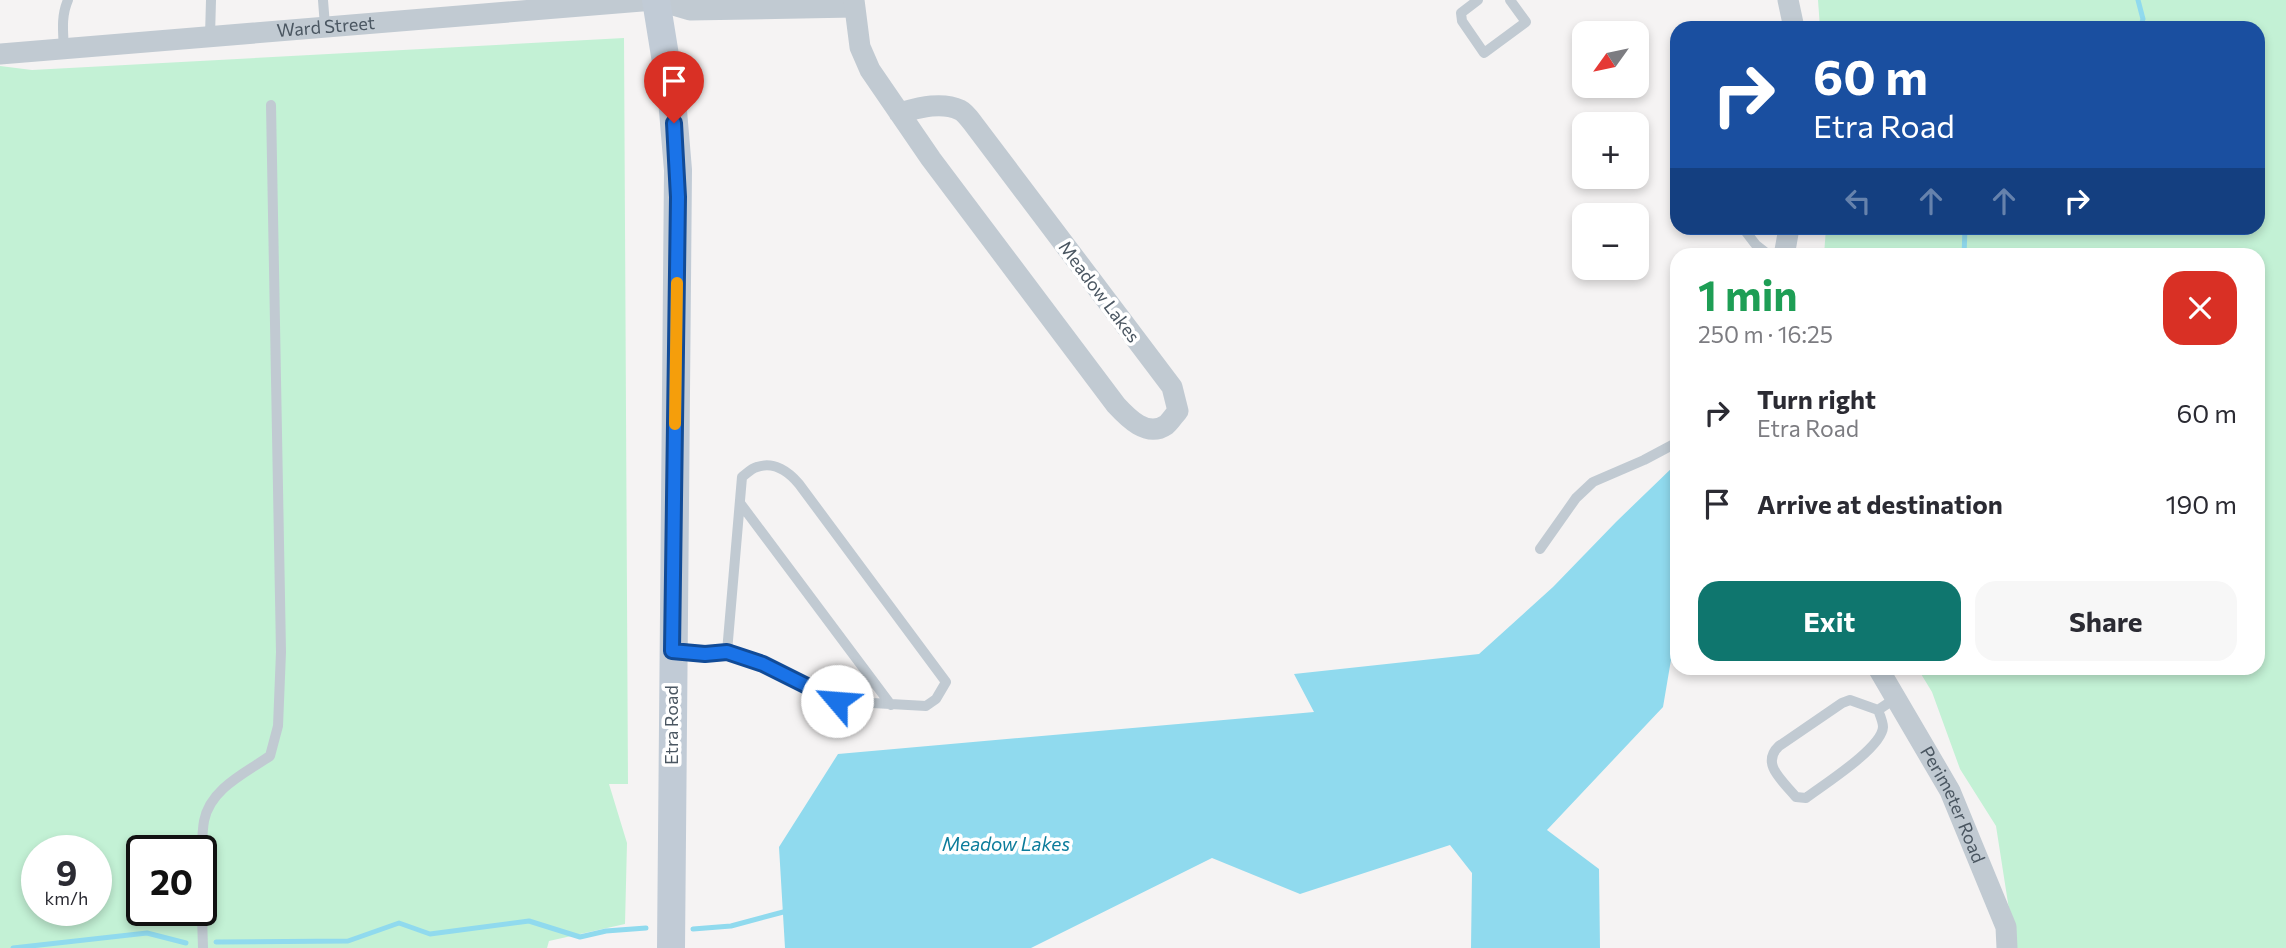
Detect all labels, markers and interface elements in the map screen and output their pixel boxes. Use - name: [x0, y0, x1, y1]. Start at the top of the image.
- street label: Ward Street: [276, 11, 376, 41]
- north arrow: [1572, 21, 1648, 98]
- map controls: [1572, 21, 1649, 280]
- text: 60 m: [1813, 45, 1928, 105]
- icon: right: [1698, 49, 1789, 140]
- pin: [644, 51, 704, 123]
- icon: arrive: [655, 62, 693, 100]
- text: Etra Road: [1813, 105, 1955, 145]
- button: +: [1572, 112, 1649, 189]
- icon: left: [1839, 182, 1877, 220]
- icon: ahead: [1912, 182, 1950, 220]
- icon: ahead: [1985, 182, 2023, 220]
- icon: right: [2058, 182, 2096, 220]
- button: −: [1572, 203, 1649, 280]
- street label: Meadow Lakes: [1054, 236, 1145, 347]
- text: 1 min: [1698, 268, 1798, 320]
- button: close: [2163, 271, 2237, 345]
- text: 250 m · 16:25: [1698, 320, 1833, 348]
- text: Turn right: [1757, 383, 1876, 414]
- icon: right: [1698, 394, 1736, 432]
- text: 60 m: [2177, 397, 2237, 428]
- text: Etra Road: [1757, 414, 1859, 442]
- icon: arrive: [1698, 485, 1736, 523]
- text: Arrive at destination: [1757, 488, 2003, 519]
- text: 190 m: [2165, 488, 2237, 519]
- button: Exit: [1698, 581, 1961, 661]
- button: Share: [1975, 581, 2237, 661]
- position arrow: [800, 664, 874, 738]
- street label: Etra Road: [660, 685, 682, 765]
- street label: Perimeter Road: [1916, 742, 1990, 866]
- water label: Meadow Lakes: [942, 832, 1070, 855]
- speed limit sign: 20: [126, 835, 217, 926]
- text: 9: [56, 850, 77, 893]
- text: km/h: [45, 887, 88, 909]

